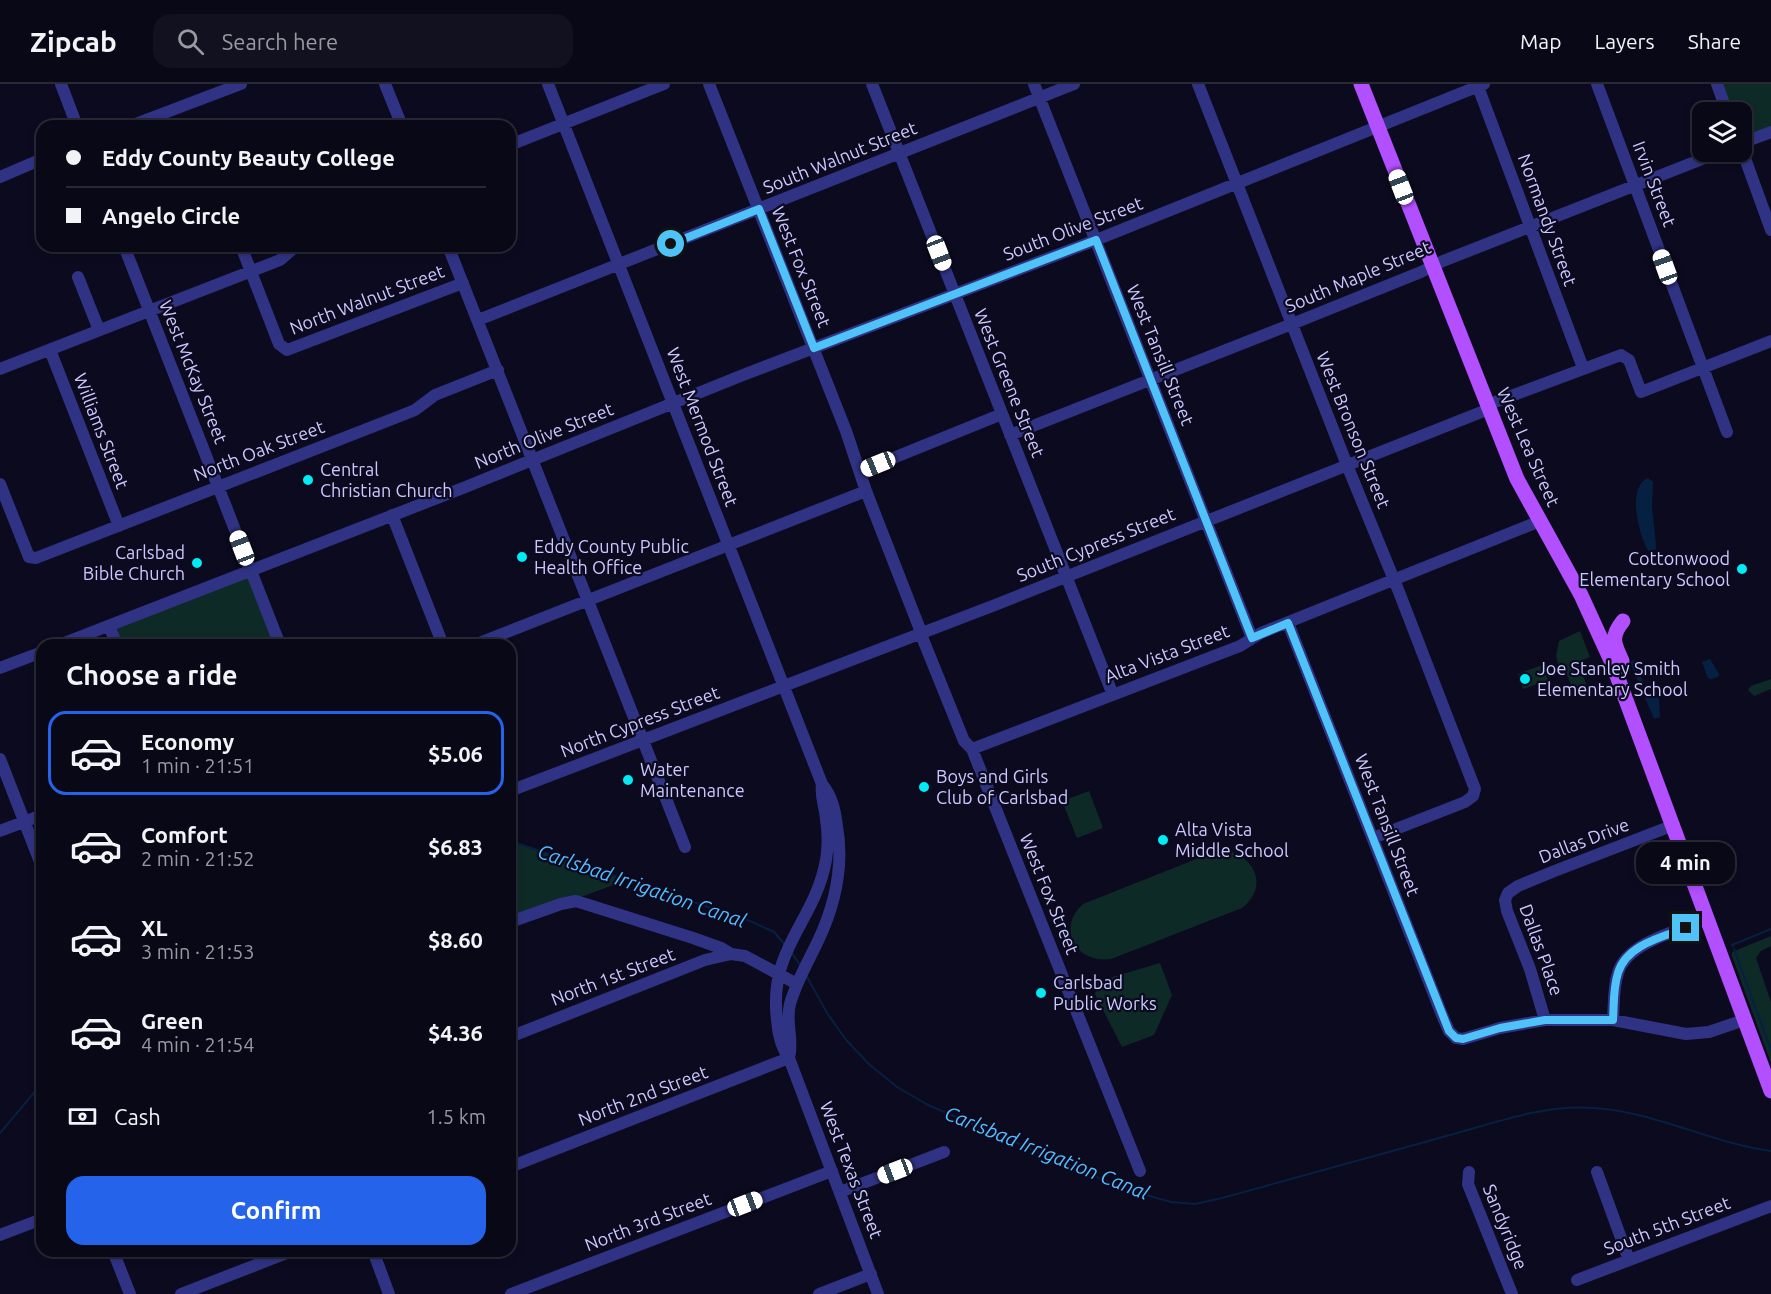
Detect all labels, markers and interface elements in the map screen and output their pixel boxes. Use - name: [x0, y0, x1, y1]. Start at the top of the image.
- search box: [153, 14, 573, 68]
- icon: search: [174, 25, 207, 58]
- text: Zipcab: [30, 26, 117, 57]
- text: Search here: [222, 29, 338, 54]
- text: Map: [1520, 29, 1561, 53]
- text: Layers: [1594, 29, 1655, 53]
- text: Share: [1688, 29, 1741, 53]
- map controls: [1692, 102, 1752, 162]
- button: layers: [1692, 102, 1752, 162]
- street label: South Walnut Street: [760, 117, 919, 197]
- street label: Irvin Street: [1630, 138, 1680, 229]
- text: Eddy County Beauty College: [102, 145, 395, 170]
- street label: Normandy Street: [1515, 151, 1581, 288]
- car: [1386, 167, 1416, 207]
- street label: South Olive Street: [1000, 192, 1145, 264]
- text: Angelo Circle: [102, 203, 240, 228]
- street label: West Fox Street: [769, 203, 835, 330]
- route start: [657, 230, 684, 257]
- car: [924, 233, 954, 273]
- street label: South Maple Street: [1282, 236, 1433, 316]
- car: [1650, 247, 1680, 287]
- street label: North Walnut Street: [287, 260, 447, 338]
- street label: West Tansill Street: [1124, 281, 1198, 428]
- street label: West McKay Street: [156, 297, 232, 446]
- street label: West Greene Street: [971, 305, 1049, 460]
- street label: West Mermod Street: [663, 344, 742, 509]
- street label: West Bronson Street: [1313, 348, 1395, 511]
- street label: Williams Street: [71, 370, 133, 491]
- street label: West Lea Street: [1494, 384, 1564, 509]
- street label: North Olive Street: [471, 398, 616, 472]
- street label: North Oak Street: [190, 416, 327, 484]
- car: [858, 449, 898, 479]
- place label: Central Christian Church: [320, 459, 452, 500]
- marker: Central Christian Church: [301, 473, 315, 487]
- street label: South Cypress Street: [1014, 503, 1178, 585]
- car: [227, 528, 257, 568]
- place label: Eddy County Public Health Office: [534, 536, 689, 577]
- place label: Carlsbad Bible Church: [83, 542, 185, 583]
- place label: Cottonwood Elementary School: [1579, 548, 1730, 589]
- marker: Eddy County Public Health Office: [515, 550, 529, 564]
- marker: Carlsbad Bible Church: [190, 556, 204, 570]
- marker: Cottonwood Elementary School: [1735, 562, 1749, 576]
- street label: Alta Vista Street: [1102, 620, 1232, 686]
- place label: Joe Stanley Smith Elementary School: [1537, 658, 1688, 699]
- text: Choose a ride: [66, 660, 238, 690]
- marker: Joe Stanley Smith Elementary School: [1518, 672, 1532, 686]
- street label: North Cypress Street: [557, 682, 722, 761]
- icon: car: [69, 726, 123, 780]
- text: Economy: [141, 729, 234, 754]
- text: $5.06: [428, 741, 483, 766]
- street label: West Tansill Street: [1352, 751, 1424, 898]
- text: 1 min · 21:51: [141, 754, 255, 777]
- place label: Water Maintenance: [640, 759, 745, 800]
- place label: Boys and Girls Club of Carlsbad: [936, 766, 1068, 807]
- marker: Water Maintenance: [621, 773, 635, 787]
- marker: Boys and Girls Club of Carlsbad: [917, 780, 931, 794]
- street label: Dallas Drive: [1536, 814, 1632, 866]
- icon: car: [69, 819, 123, 873]
- place label: Alta Vista Middle School: [1175, 819, 1289, 860]
- text: Comfort: [141, 822, 228, 847]
- street label: West Fox Street: [1017, 830, 1083, 957]
- marker: Alta Vista Middle School: [1156, 833, 1170, 847]
- text: $6.83: [428, 834, 483, 859]
- water label: Carlsbad Irrigation Canal: [535, 839, 750, 932]
- callout: 4 min: [1636, 841, 1736, 883]
- text: 2 min · 21:52: [141, 847, 255, 870]
- text: 4 min: [1660, 851, 1711, 874]
- street label: Dallas Place: [1516, 901, 1568, 998]
- icon: car: [69, 912, 123, 966]
- route end: [1672, 914, 1699, 941]
- text: XL: [141, 915, 168, 940]
- text: $8.60: [428, 927, 483, 952]
- text: 3 min · 21:53: [141, 940, 255, 963]
- street label: North 1st Street: [548, 943, 677, 1009]
- place label: Carlsbad Public Works: [1053, 972, 1157, 1013]
- marker: Carlsbad Public Works: [1034, 986, 1048, 1000]
- icon: car: [69, 1005, 123, 1059]
- text: Green: [141, 1008, 203, 1033]
- text: $4.36: [428, 1020, 483, 1045]
- text: 4 min · 21:54: [141, 1033, 255, 1056]
- street label: North 2nd Street: [575, 1061, 710, 1129]
- street label: West Texas Street: [817, 1098, 887, 1241]
- icon: cash: [66, 1100, 99, 1133]
- water label: Carlsbad Irrigation Canal: [941, 1101, 1153, 1204]
- text: Cash: [114, 1104, 161, 1129]
- text: 1.5 km: [427, 1105, 486, 1128]
- car: [875, 1156, 915, 1186]
- button: Confirm: [66, 1176, 486, 1245]
- street label: Sandyridge: [1480, 1181, 1532, 1272]
- street label: North 3rd Street: [582, 1188, 714, 1254]
- car: [725, 1189, 765, 1219]
- street label: South 5th Street: [1601, 1192, 1733, 1258]

